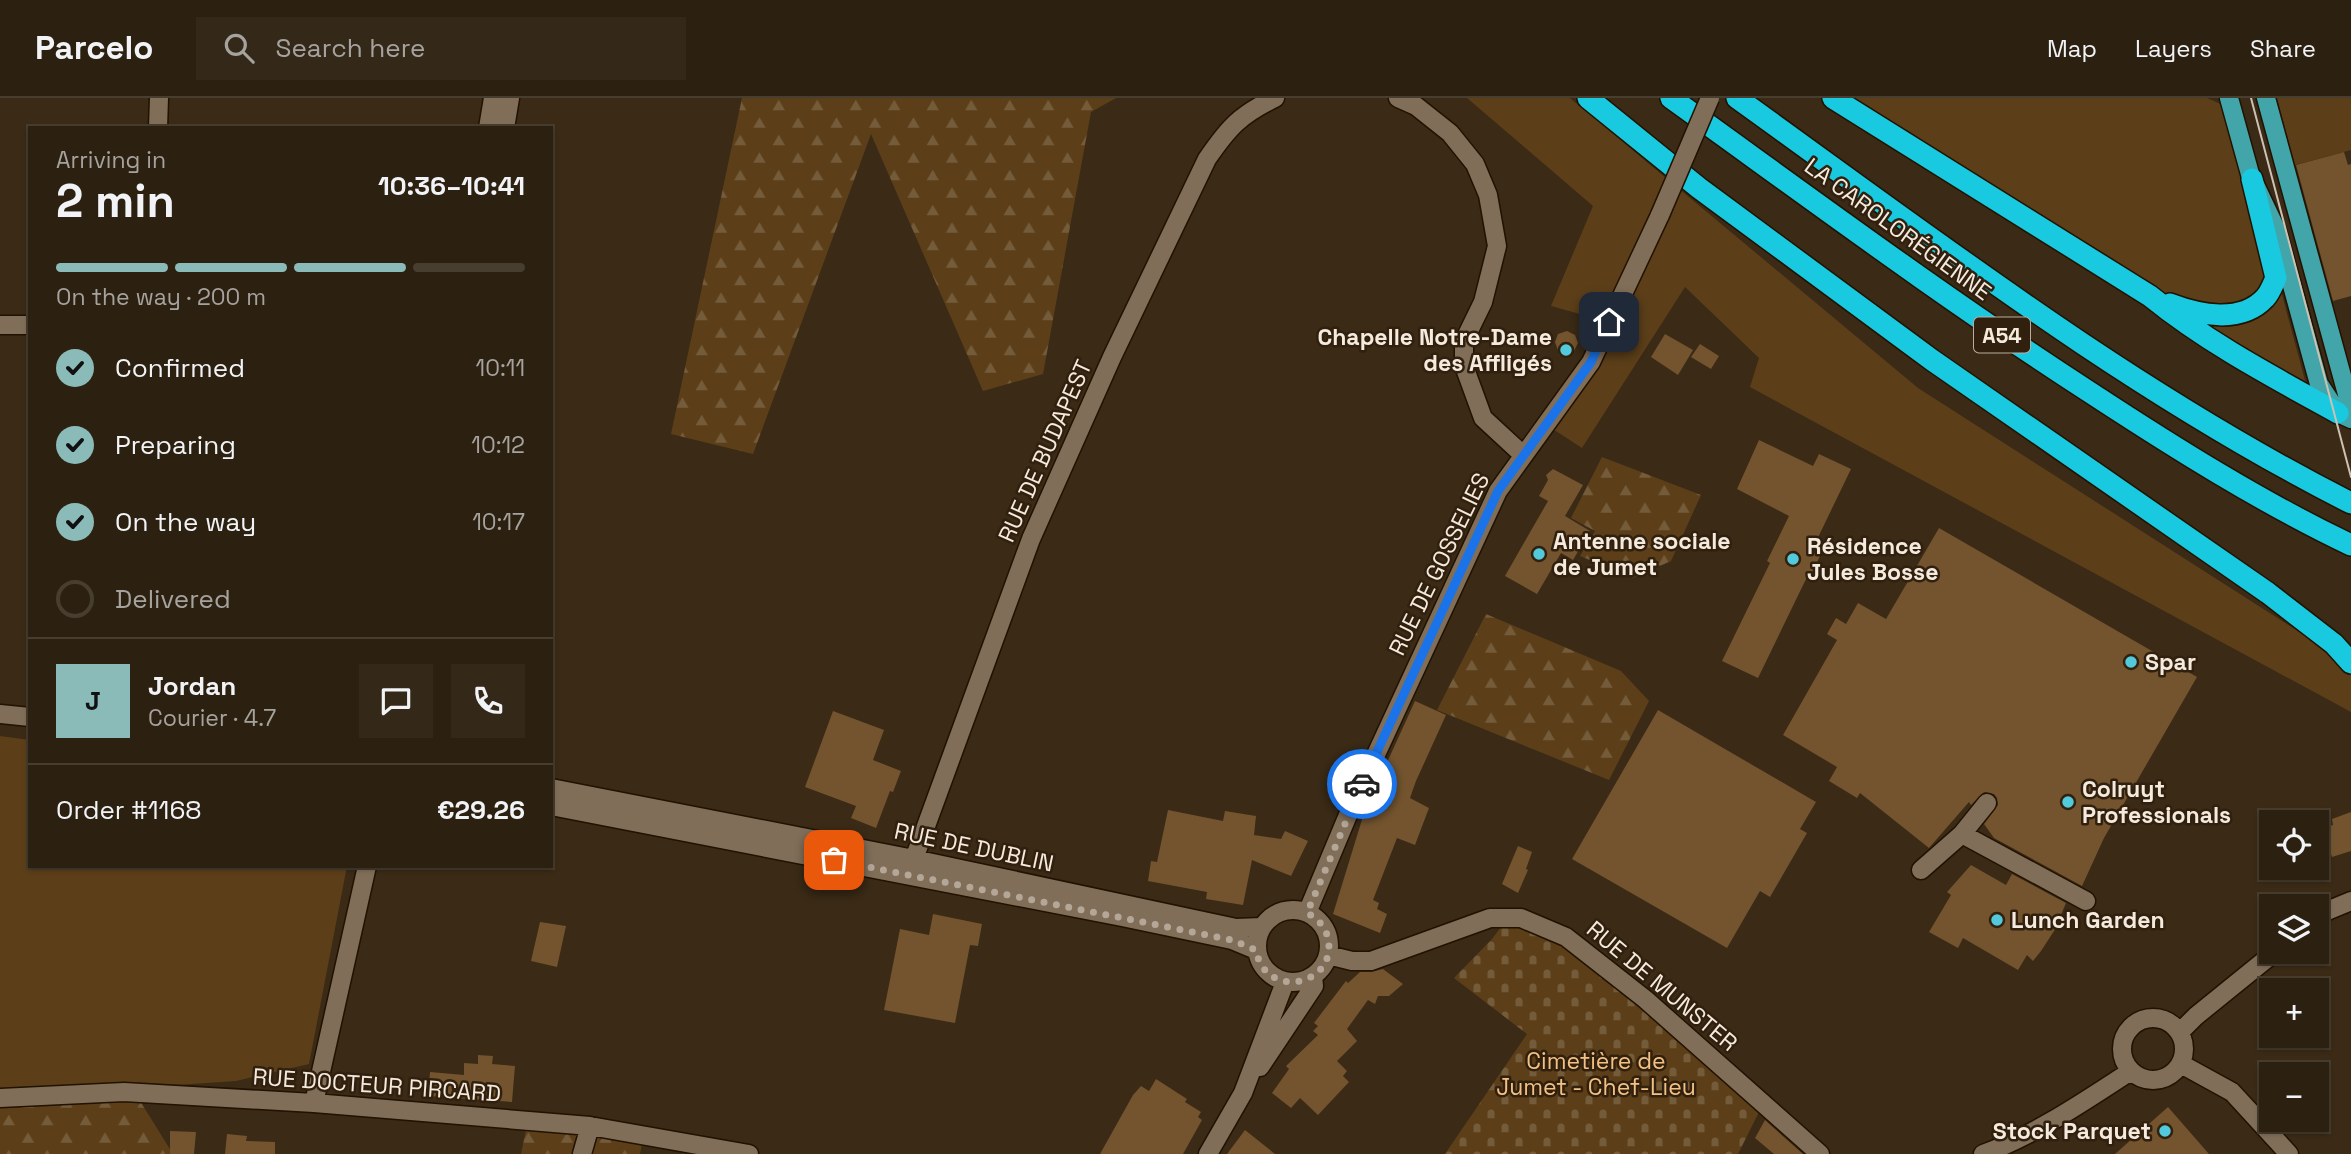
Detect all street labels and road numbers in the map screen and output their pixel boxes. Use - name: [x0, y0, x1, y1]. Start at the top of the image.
- street label: LA CAROLORÉGIENNE: [1799, 151, 1997, 307]
- road number: A54: [1974, 317, 2030, 352]
- street label: RUE DE BUDAPEST: [991, 355, 1099, 547]
- street label: RUE DE GOSSELIES: [1382, 468, 1496, 660]
- street label: RUE DE DUBLIN: [892, 815, 1056, 879]
- street label: RUE DE MUNSTER: [1580, 914, 1744, 1058]
- street label: RUE DOCTEUR PIRCARD: [252, 1061, 502, 1109]

